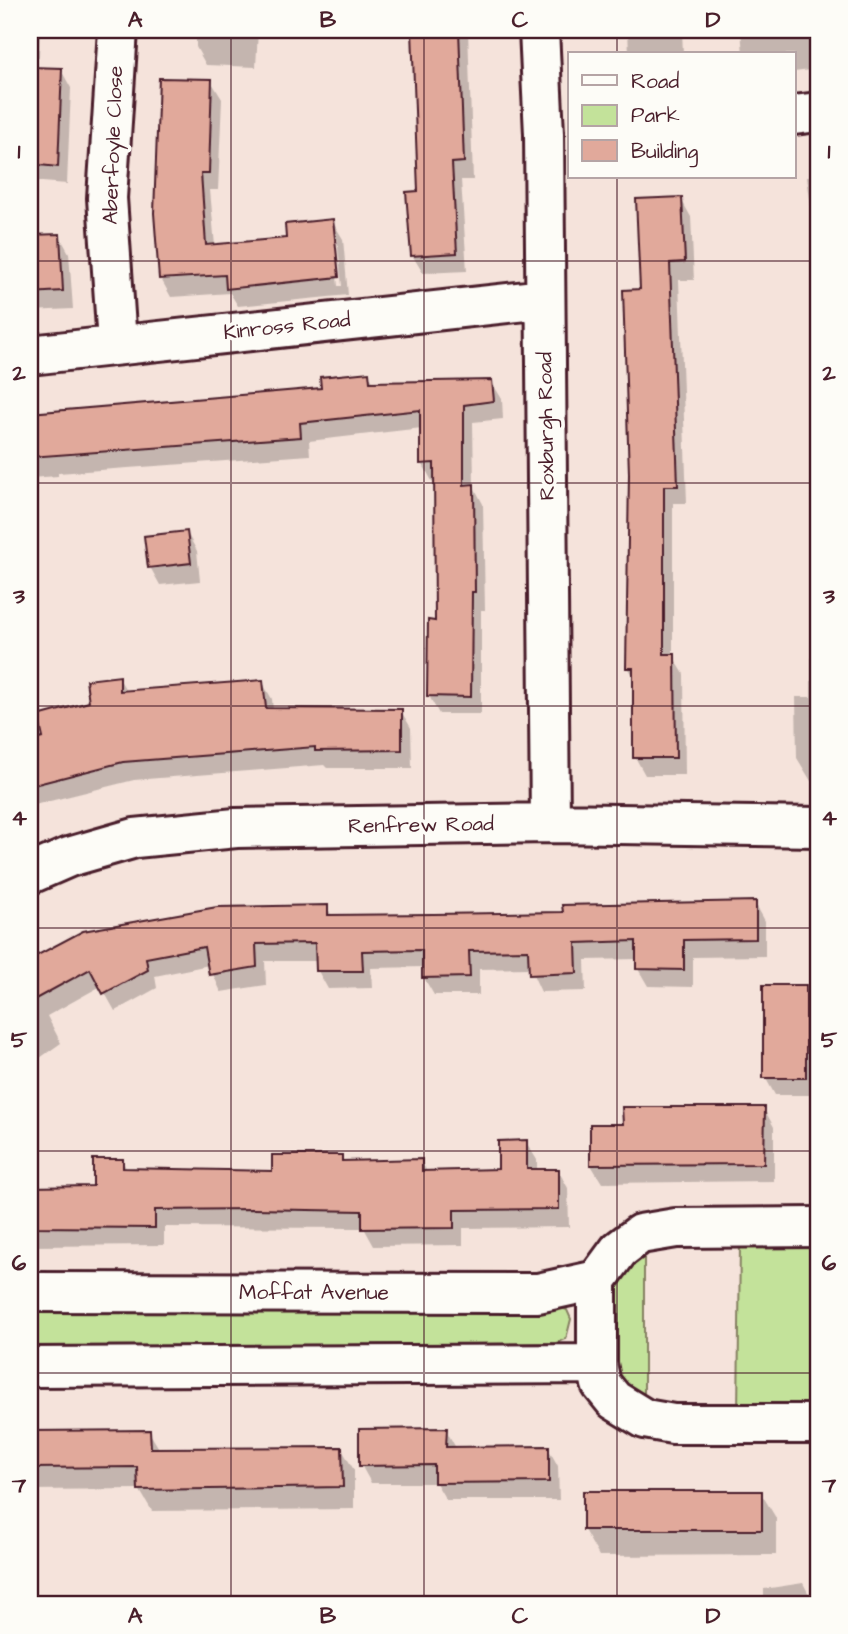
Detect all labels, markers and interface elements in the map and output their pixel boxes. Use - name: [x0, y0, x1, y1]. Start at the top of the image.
- text: A: [128, 4, 143, 36]
- text: B: [320, 4, 337, 36]
- text: C: [512, 4, 529, 36]
- text: D: [706, 4, 721, 36]
- legend: [568, 52, 796, 178]
- street label: Aberfoyle Close: [96, 65, 132, 225]
- text: Road: [631, 67, 679, 96]
- text: Park: [631, 101, 680, 130]
- text: 1: [18, 135, 21, 167]
- text: 1: [828, 135, 831, 167]
- text: Building: [631, 137, 699, 168]
- street label: Kinross Road: [222, 305, 352, 347]
- street label: Roxburgh Road: [530, 351, 564, 501]
- text: 2: [11, 357, 26, 389]
- text: 2: [821, 357, 836, 389]
- text: 3: [12, 580, 25, 612]
- text: 3: [822, 580, 835, 612]
- text: 4: [11, 802, 27, 834]
- text: 4: [821, 802, 837, 834]
- street label: Renfrew Road: [348, 809, 494, 841]
- text: 5: [11, 1024, 28, 1056]
- text: 5: [821, 1024, 838, 1056]
- text: 6: [12, 1247, 27, 1279]
- text: 6: [822, 1247, 837, 1279]
- street label: Moffat Avenue: [239, 1278, 389, 1307]
- text: 7: [11, 1469, 27, 1501]
- text: 7: [821, 1469, 837, 1501]
- text: A: [128, 1600, 143, 1632]
- text: B: [320, 1600, 337, 1632]
- text: C: [512, 1600, 529, 1632]
- text: D: [706, 1600, 721, 1632]

